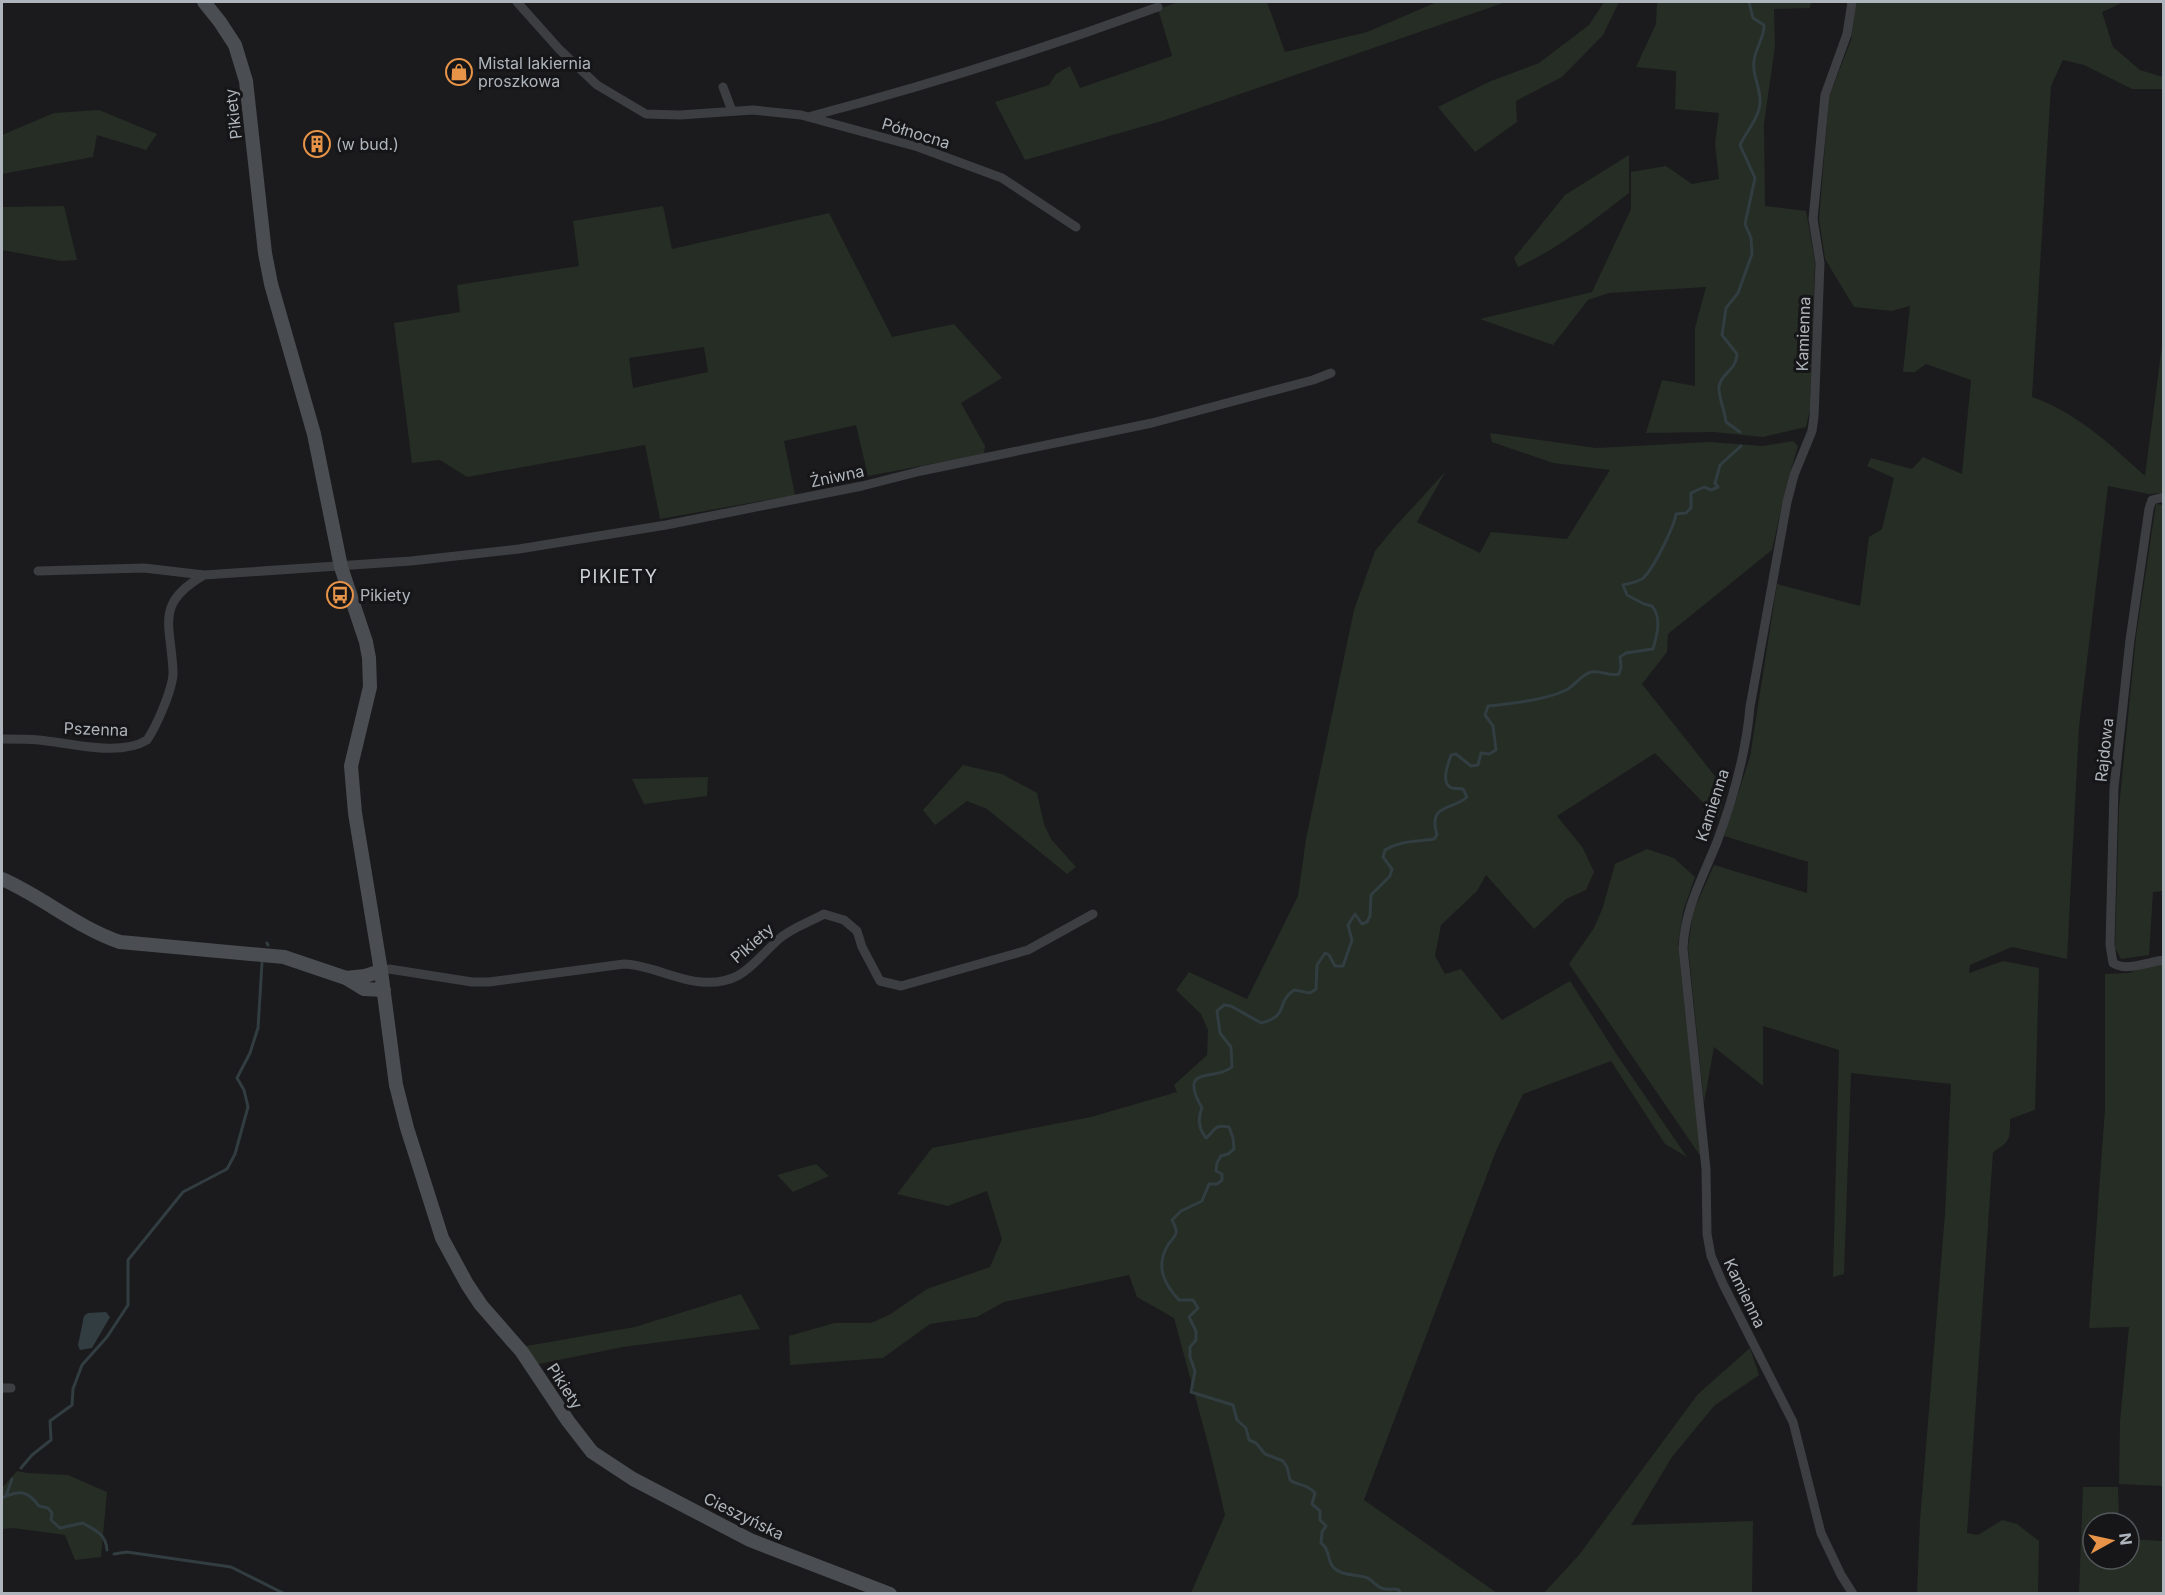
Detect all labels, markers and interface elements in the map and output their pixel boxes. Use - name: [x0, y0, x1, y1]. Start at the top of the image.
- place label: Mistal lakiernia proszkowa: [478, 53, 591, 91]
- shop icon: Mistal lakiernia proszkowa: [444, 57, 474, 87]
- street label: Pikiety: [220, 88, 246, 140]
- street label: Północna: [879, 113, 953, 153]
- building icon: (w bud.): [302, 129, 332, 159]
- place label: (w bud.): [336, 134, 399, 154]
- street label: Kamienna: [1792, 296, 1814, 372]
- street label: Żniwna: [808, 461, 866, 491]
- district label: PIKIETY: [580, 566, 658, 587]
- bus stop icon: Pikiety: [325, 580, 355, 610]
- place label: Pikiety: [360, 585, 411, 605]
- street label: Rajdowa: [2091, 717, 2117, 783]
- street label: Pszenna: [63, 718, 129, 740]
- street label: Kamienna: [1691, 766, 1733, 844]
- street label: Pikiety: [726, 919, 778, 967]
- street label: Kamienna: [1720, 1255, 1770, 1331]
- street label: Pikiety: [543, 1359, 587, 1413]
- street label: Cieszyńska: [701, 1488, 787, 1544]
- north arrow: [2081, 1511, 2141, 1571]
- text: N: [2115, 1531, 2137, 1546]

